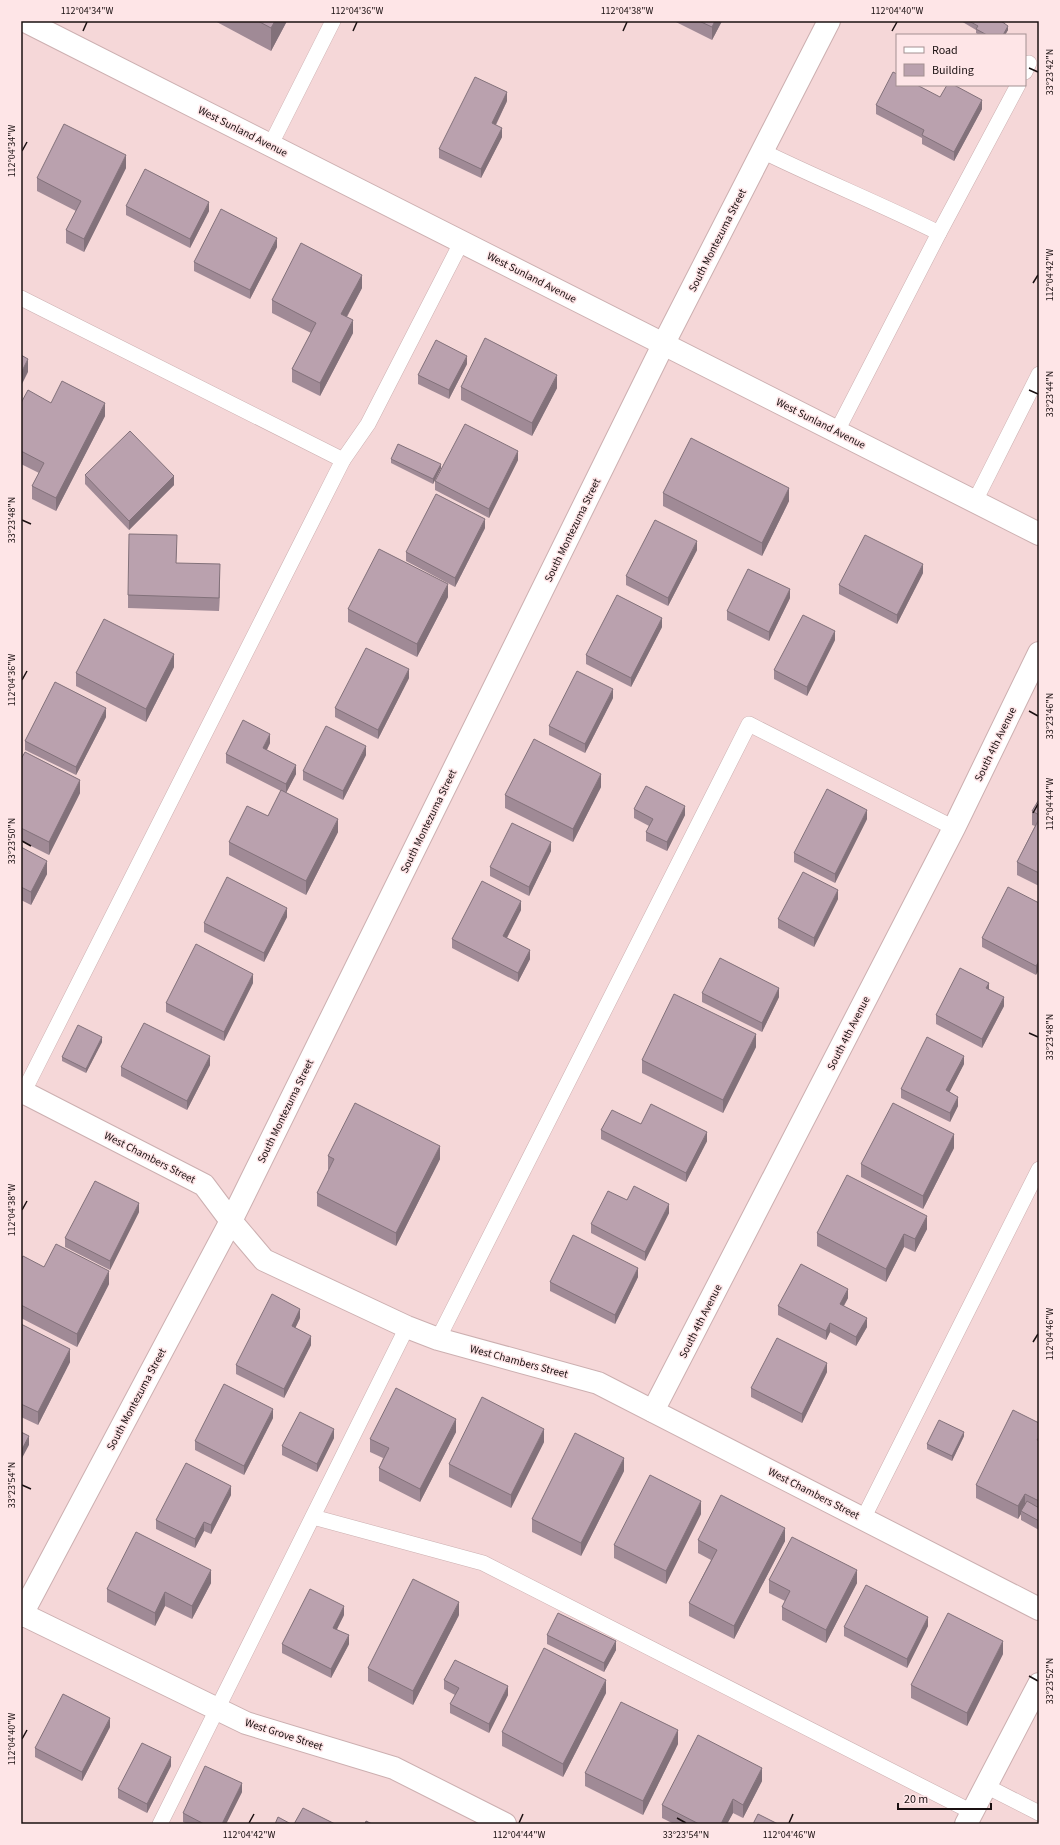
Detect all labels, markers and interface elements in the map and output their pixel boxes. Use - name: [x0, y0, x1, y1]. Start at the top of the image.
- text: 112°04'34"W: [61, 4, 113, 18]
- text: 112°04'36"W: [331, 4, 383, 18]
- text: 112°04'38"W: [601, 4, 653, 18]
- text: 112°04'40"W: [871, 4, 923, 18]
- legend: [896, 34, 1026, 86]
- text: Road: [932, 42, 958, 59]
- text: 33°23'42"N: [1043, 49, 1057, 95]
- text: Building: [932, 62, 974, 79]
- street label: West Sunland Avenue: [195, 102, 291, 161]
- text: 112°04'34"W: [5, 125, 19, 177]
- street label: South Montezuma Street: [685, 186, 750, 294]
- street label: West Sunland Avenue: [484, 248, 580, 307]
- text: 112°04'42"W: [1043, 249, 1057, 301]
- text: 33°23'44"N: [1043, 371, 1057, 417]
- street label: West Sunland Avenue: [773, 394, 869, 453]
- street label: South Montezuma Street: [541, 476, 604, 585]
- text: 33°23'48"N: [5, 497, 19, 543]
- text: 112°04'36"W: [5, 654, 19, 706]
- text: 33°23'46"N: [1043, 693, 1057, 739]
- street label: South 4th Avenue: [971, 704, 1020, 784]
- street label: South Montezuma Street: [397, 767, 460, 876]
- text: 112°04'44"W: [1043, 778, 1057, 830]
- text: 33°23'50"N: [5, 818, 19, 864]
- street label: South 4th Avenue: [823, 993, 874, 1073]
- text: 33°23'48"N: [1043, 1014, 1057, 1060]
- street label: South Montezuma Street: [254, 1057, 317, 1166]
- street label: West Chambers Street: [101, 1128, 198, 1187]
- text: 112°04'38"W: [5, 1184, 19, 1236]
- street label: South 4th Avenue: [675, 1281, 726, 1361]
- text: 112°04'46"W: [1043, 1308, 1057, 1360]
- street label: West Chambers Street: [468, 1341, 570, 1382]
- street label: South Montezuma Street: [103, 1345, 170, 1453]
- text: 33°23'54"N: [5, 1462, 19, 1508]
- street label: West Chambers Street: [765, 1464, 862, 1523]
- text: 33°23'52"N: [1043, 1658, 1057, 1704]
- text: 112°04'40"W: [5, 1713, 19, 1765]
- street label: West Grove Street: [243, 1715, 325, 1754]
- scale bar: [898, 1785, 991, 1811]
- text: 20 m: [904, 1791, 928, 1808]
- text: 112°04'42"W: [223, 1828, 275, 1842]
- text: 112°04'44"W: [493, 1828, 545, 1842]
- text: 33°23'54"N: [663, 1828, 709, 1842]
- text: 112°04'46"W: [763, 1828, 815, 1842]

